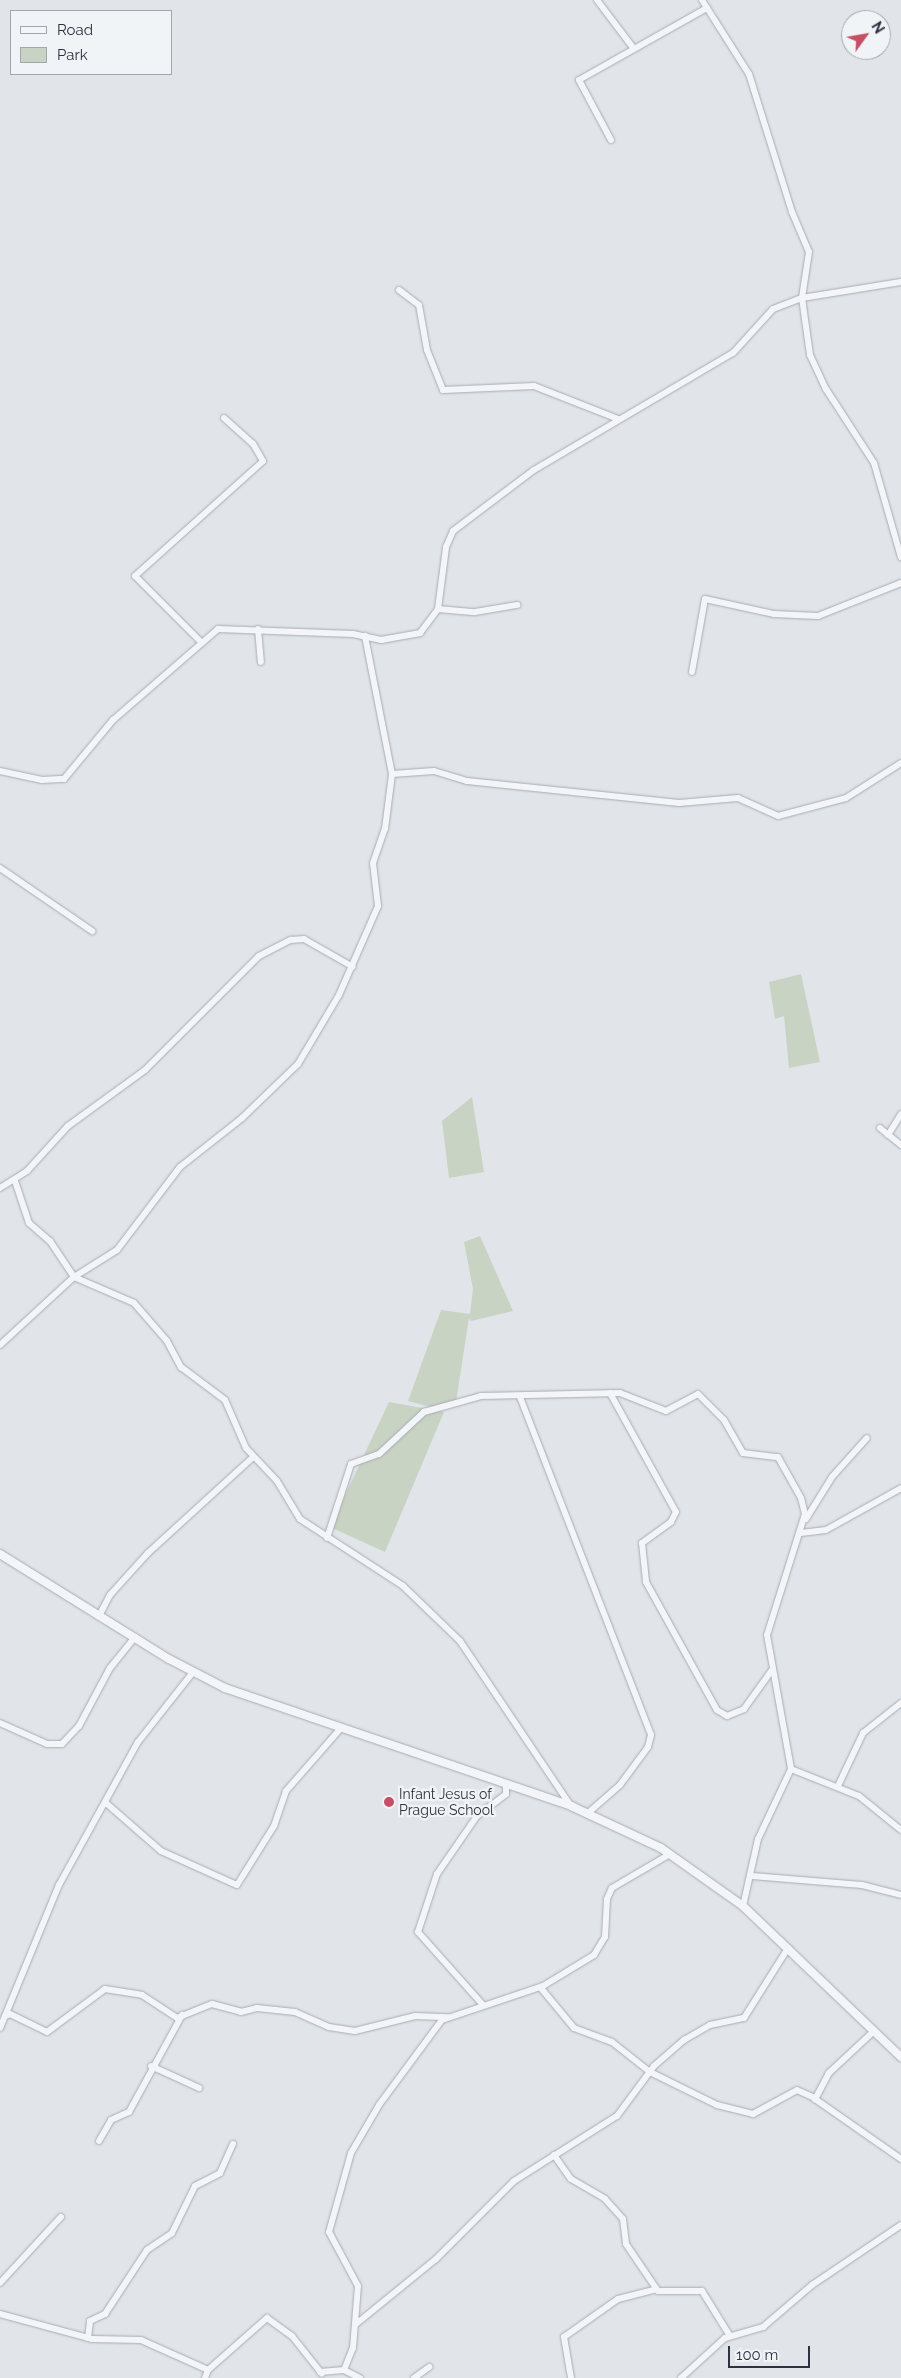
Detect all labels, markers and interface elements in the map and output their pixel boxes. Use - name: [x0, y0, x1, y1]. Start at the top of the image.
- legend: [10, 10, 172, 75]
- north arrow: [841, 10, 891, 60]
- text: N: [868, 19, 887, 36]
- text: Road: [57, 21, 93, 39]
- text: Park: [57, 46, 88, 64]
- place label: Infant Jesus of Prague School: [399, 1786, 494, 1818]
- marker: Infant Jesus of Prague School: [383, 1796, 395, 1808]
- scale bar: [731, 2336, 814, 2368]
- text: 100 m: [736, 2346, 778, 2364]

